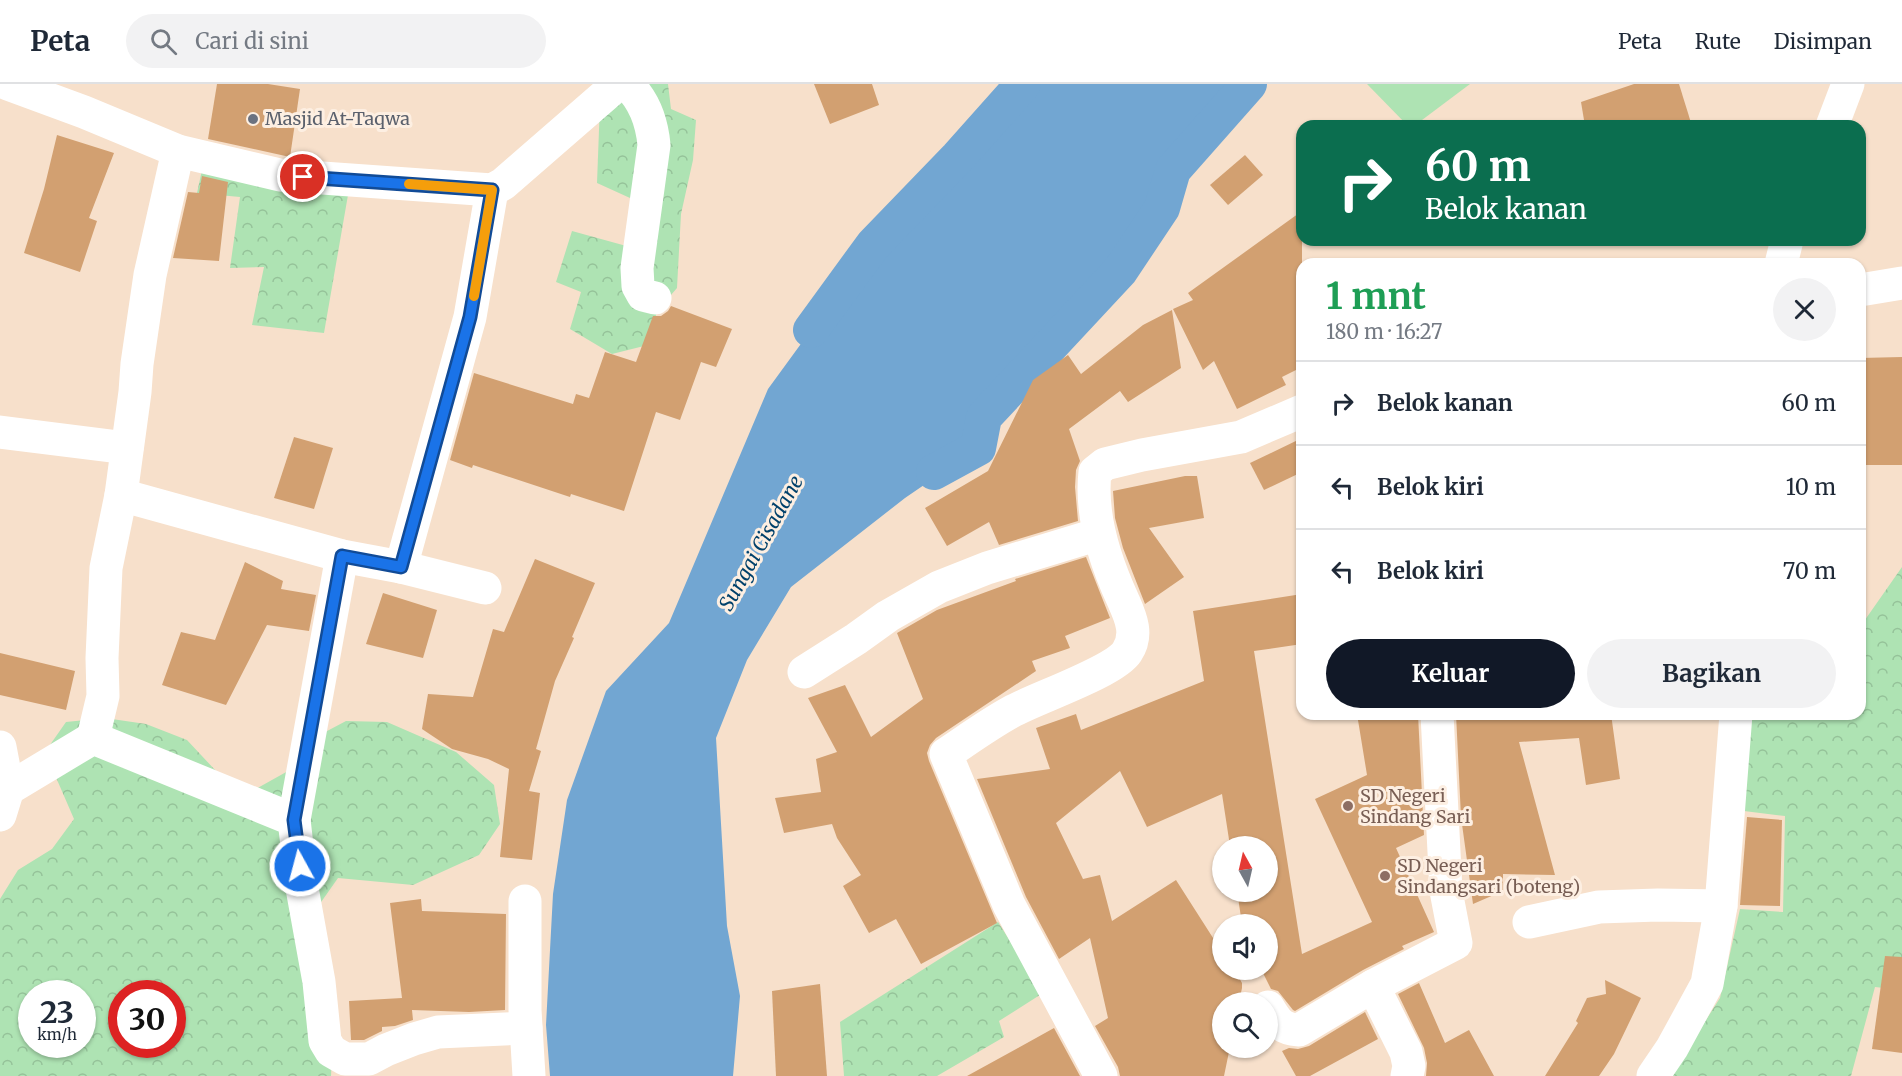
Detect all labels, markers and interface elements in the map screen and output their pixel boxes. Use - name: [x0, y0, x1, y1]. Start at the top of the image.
- search box: [126, 14, 546, 68]
- text: Peta: [30, 23, 90, 59]
- icon: search: [147, 25, 180, 58]
- text: Cari di sini: [195, 27, 309, 55]
- text: Peta: [1618, 28, 1662, 55]
- text: Rute: [1695, 28, 1741, 55]
- text: Disimpan: [1774, 28, 1872, 55]
- place label: Masjid At-Taqwa: [265, 107, 410, 130]
- marker: Masjid At-Taqwa: [246, 112, 260, 126]
- text: 60 m: [1425, 140, 1531, 192]
- icon: right: [1326, 144, 1404, 222]
- pin: [277, 151, 328, 202]
- icon: arrive: [286, 160, 319, 193]
- text: Belok kanan: [1425, 192, 1587, 226]
- text: 1 mnt: [1326, 274, 1426, 319]
- button: close: [1773, 278, 1836, 341]
- text: 180 m · 16:27: [1326, 319, 1442, 344]
- icon: right: [1326, 387, 1359, 420]
- text: Belok kanan: [1377, 389, 1513, 417]
- text: 60 m: [1782, 389, 1836, 417]
- water label: Sungai Cisadane: [713, 471, 808, 615]
- icon: left: [1326, 471, 1359, 504]
- text: Belok kiri: [1377, 473, 1484, 501]
- text: 10 m: [1786, 473, 1836, 501]
- icon: left: [1326, 555, 1359, 588]
- text: Belok kiri: [1377, 557, 1484, 585]
- text: 70 m: [1783, 557, 1836, 585]
- button: Keluar: [1326, 639, 1575, 708]
- button: Bagikan: [1587, 639, 1836, 708]
- place label: SD Negeri Sindang Sari: [1360, 784, 1471, 828]
- marker: SD Negeri Sindang Sari: [1341, 799, 1355, 813]
- position arrow: [268, 834, 332, 898]
- north arrow: [1212, 836, 1278, 902]
- map controls: [1212, 836, 1278, 1058]
- place label: SD Negeri Sindangsari (boteng): [1397, 854, 1580, 898]
- marker: SD Negeri Sindangsari (boteng): [1378, 869, 1392, 883]
- button: sound: [1212, 914, 1278, 980]
- speed limit sign: 30: [108, 980, 186, 1058]
- button: search: [1212, 992, 1278, 1058]
- text: 23: [40, 993, 74, 1031]
- text: km/h: [37, 1025, 77, 1044]

